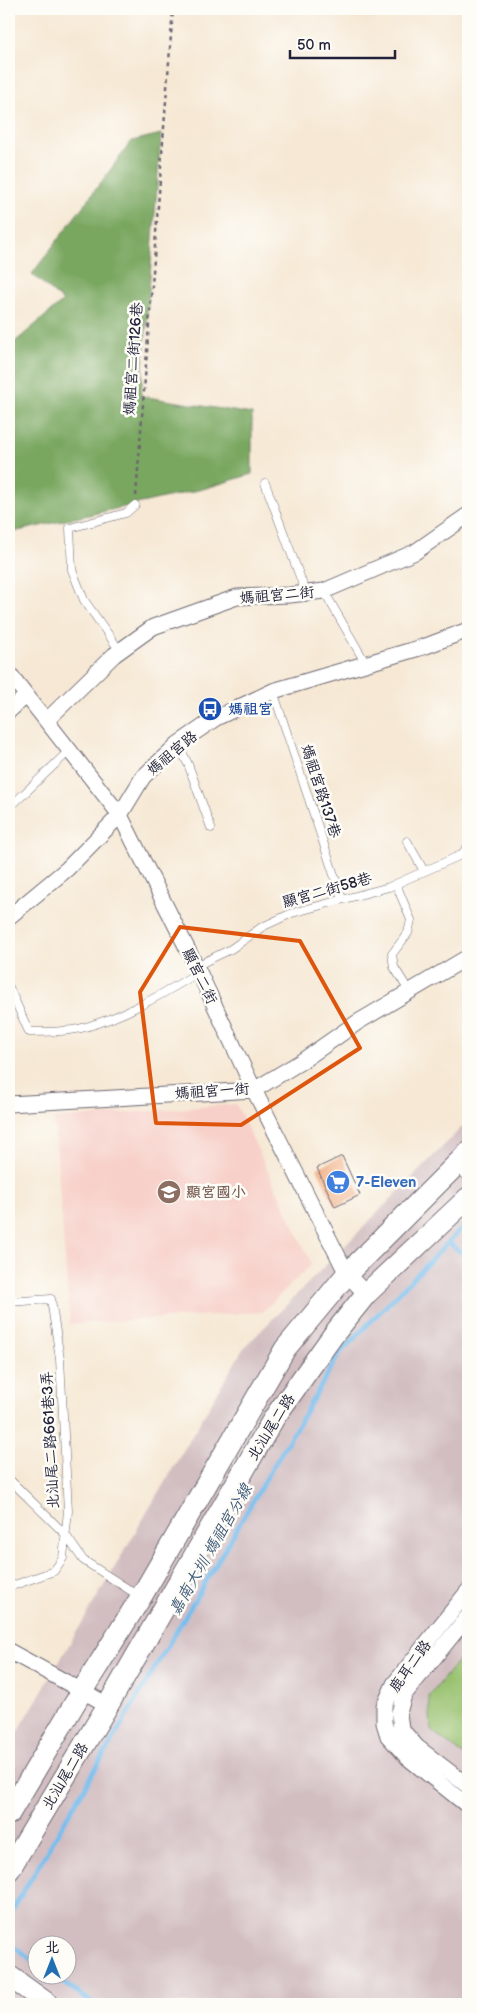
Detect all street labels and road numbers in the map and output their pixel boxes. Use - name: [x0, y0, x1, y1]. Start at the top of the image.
- street label: 媽祖宮二街126巷: [120, 302, 147, 416]
- street label: 媽祖宮二街: [239, 583, 315, 608]
- street label: 媽祖宮路: [143, 727, 201, 780]
- street label: 媽祖宮路137巷: [296, 742, 345, 840]
- street label: 顯宮二街58巷: [280, 869, 374, 912]
- street label: 顯宮二街: [178, 945, 221, 1007]
- street label: 媽祖宮一街: [174, 1079, 250, 1104]
- street label: 北汕尾二路661巷3弄: [37, 1370, 64, 1510]
- street label: 北汕尾二路: [243, 1390, 299, 1464]
- street label: 鹿耳二路: [385, 1636, 436, 1696]
- street label: 北汕尾二路: [38, 1739, 93, 1813]

